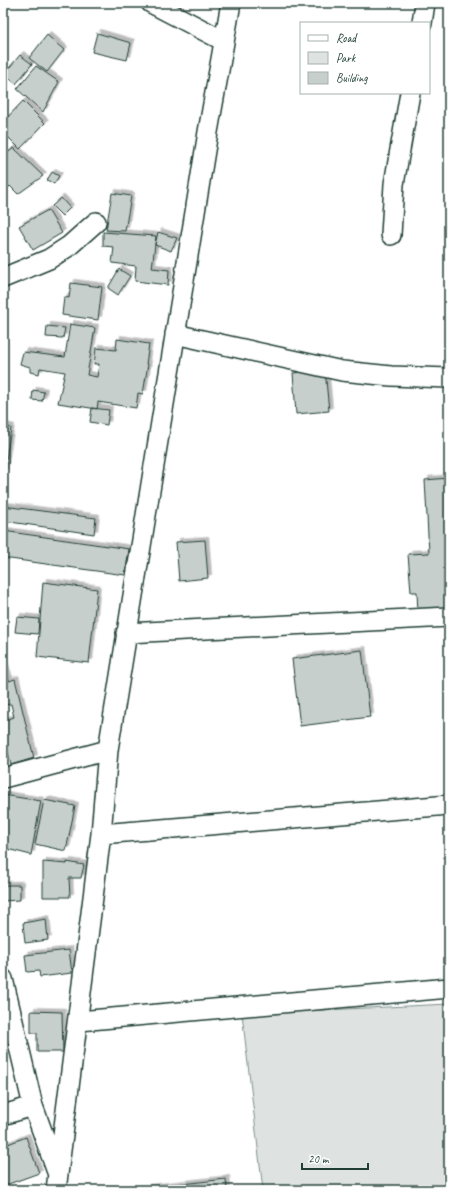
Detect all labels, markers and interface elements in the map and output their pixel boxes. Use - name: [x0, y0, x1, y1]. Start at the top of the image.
- legend: [300, 22, 430, 94]
- text: Road: [336, 30, 358, 46]
- text: Park: [336, 50, 357, 66]
- text: Building: [336, 70, 368, 86]
- scale bar: [302, 1145, 368, 1171]
- text: 20 m: [308, 1151, 330, 1167]

